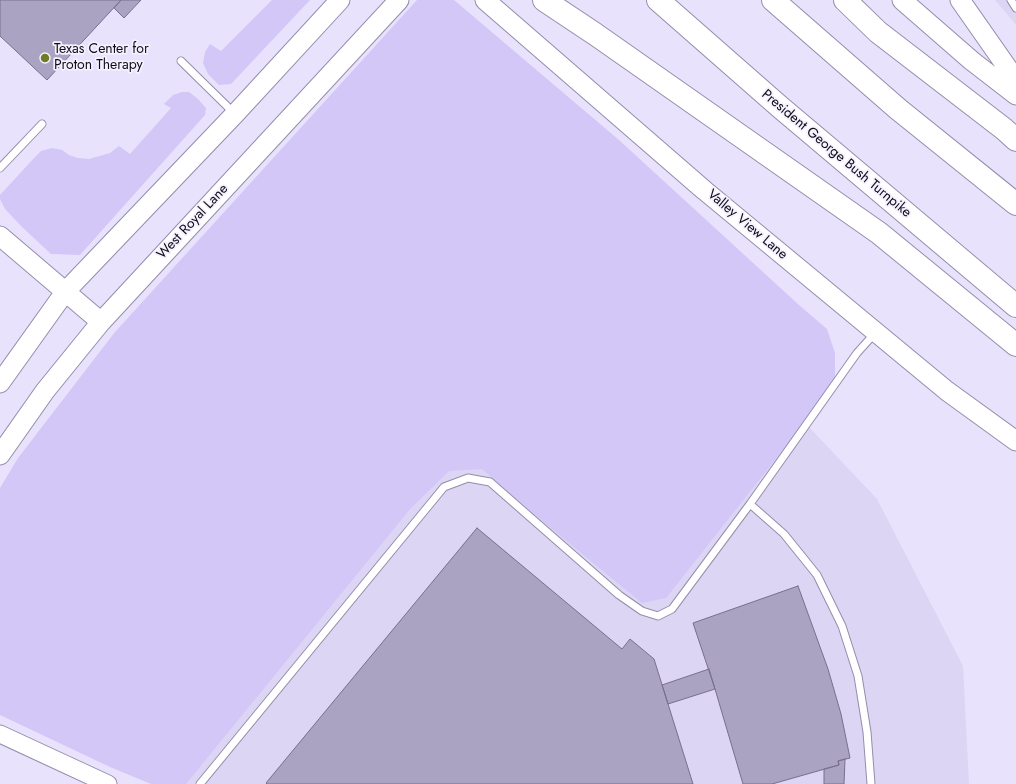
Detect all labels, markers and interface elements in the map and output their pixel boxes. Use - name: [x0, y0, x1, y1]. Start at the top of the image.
- place label: Texas Center for Proton Therapy: [54, 42, 149, 74]
- marker: Texas Center for Proton Therapy: [39, 52, 51, 64]
- street label: President George Bush Turnpike: [758, 86, 914, 222]
- street label: West Royal Lane: [154, 181, 232, 263]
- street label: Valley View Lane: [703, 187, 791, 263]

